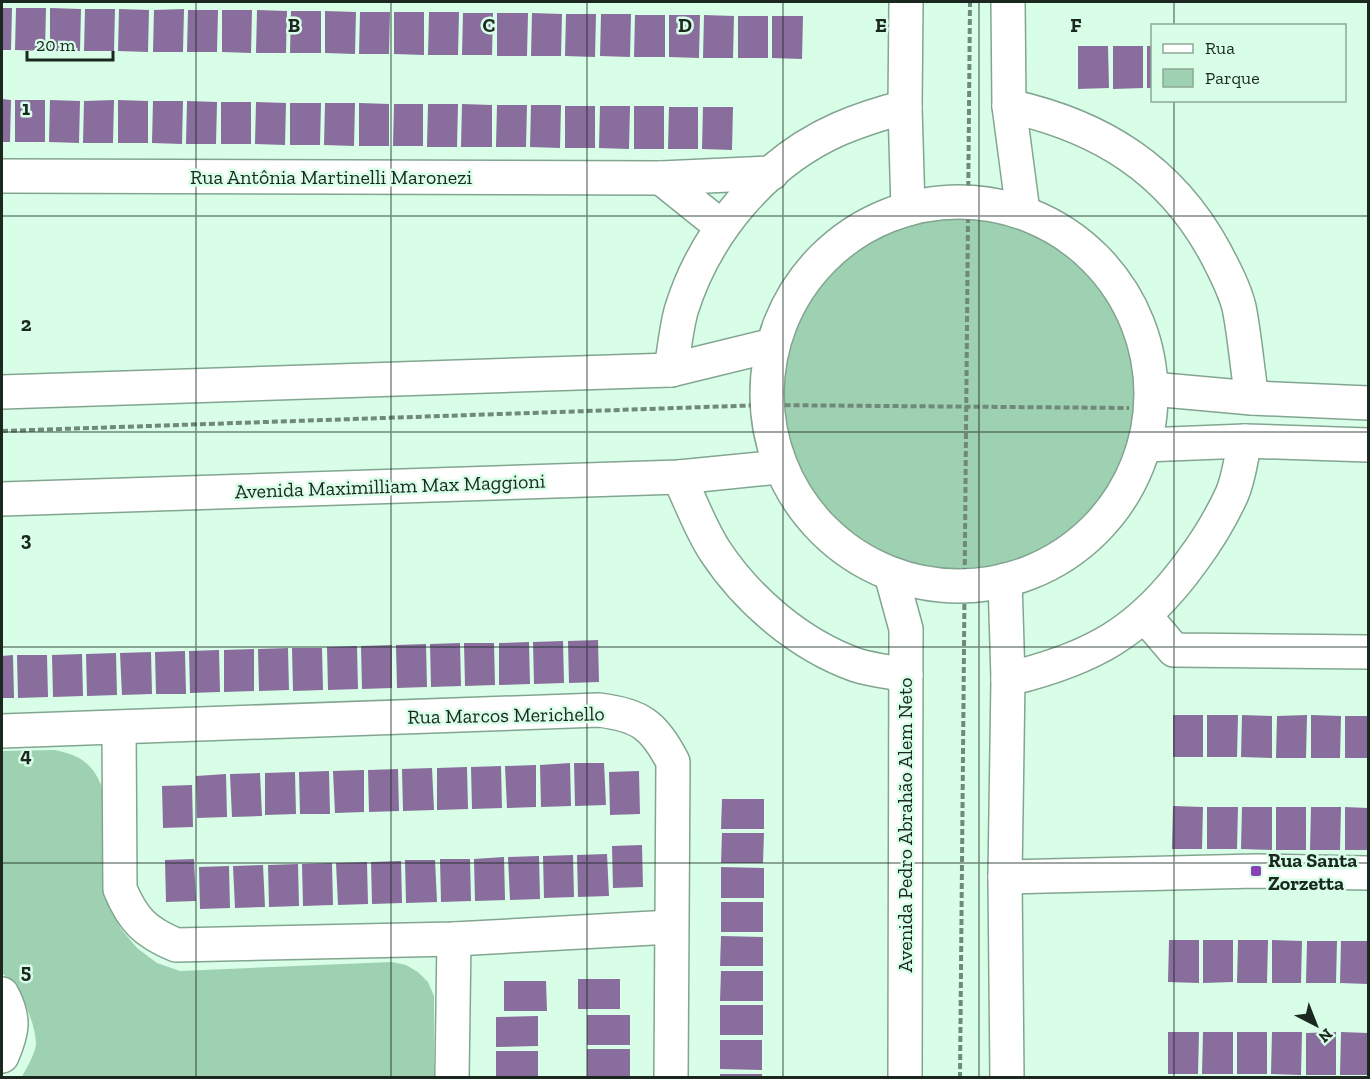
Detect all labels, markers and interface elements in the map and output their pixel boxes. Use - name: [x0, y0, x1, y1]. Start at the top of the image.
- text: B: [288, 13, 300, 37]
- text: C: [483, 13, 496, 37]
- text: D: [678, 13, 692, 37]
- text: E: [875, 13, 887, 37]
- text: F: [1070, 13, 1082, 37]
- scale bar: [27, 24, 112, 62]
- legend: [1151, 24, 1346, 102]
- text: 20 m: [36, 34, 76, 56]
- text: Rua: [1205, 37, 1235, 59]
- text: Parque: [1205, 67, 1260, 89]
- text: 1: [22, 96, 30, 120]
- street label: Rua Antônia Martinelli Maronezi: [190, 165, 472, 189]
- text: 2: [21, 312, 32, 336]
- street label: Avenida Maximilliam Max Maggioni: [234, 469, 546, 503]
- text: 3: [21, 527, 32, 551]
- street label: Avenida Pedro Abrahão Alem Neto: [893, 677, 917, 973]
- street label: Rua Marcos Merichello: [407, 701, 605, 729]
- text: 4: [20, 743, 32, 767]
- place label: Rua Santa Zorzetta: [1268, 848, 1357, 895]
- marker: Rua Santa Zorzetta: [1249, 864, 1263, 878]
- text: 5: [21, 959, 31, 983]
- north arrow: [1286, 995, 1346, 1055]
- text: N: [1315, 1025, 1337, 1047]

